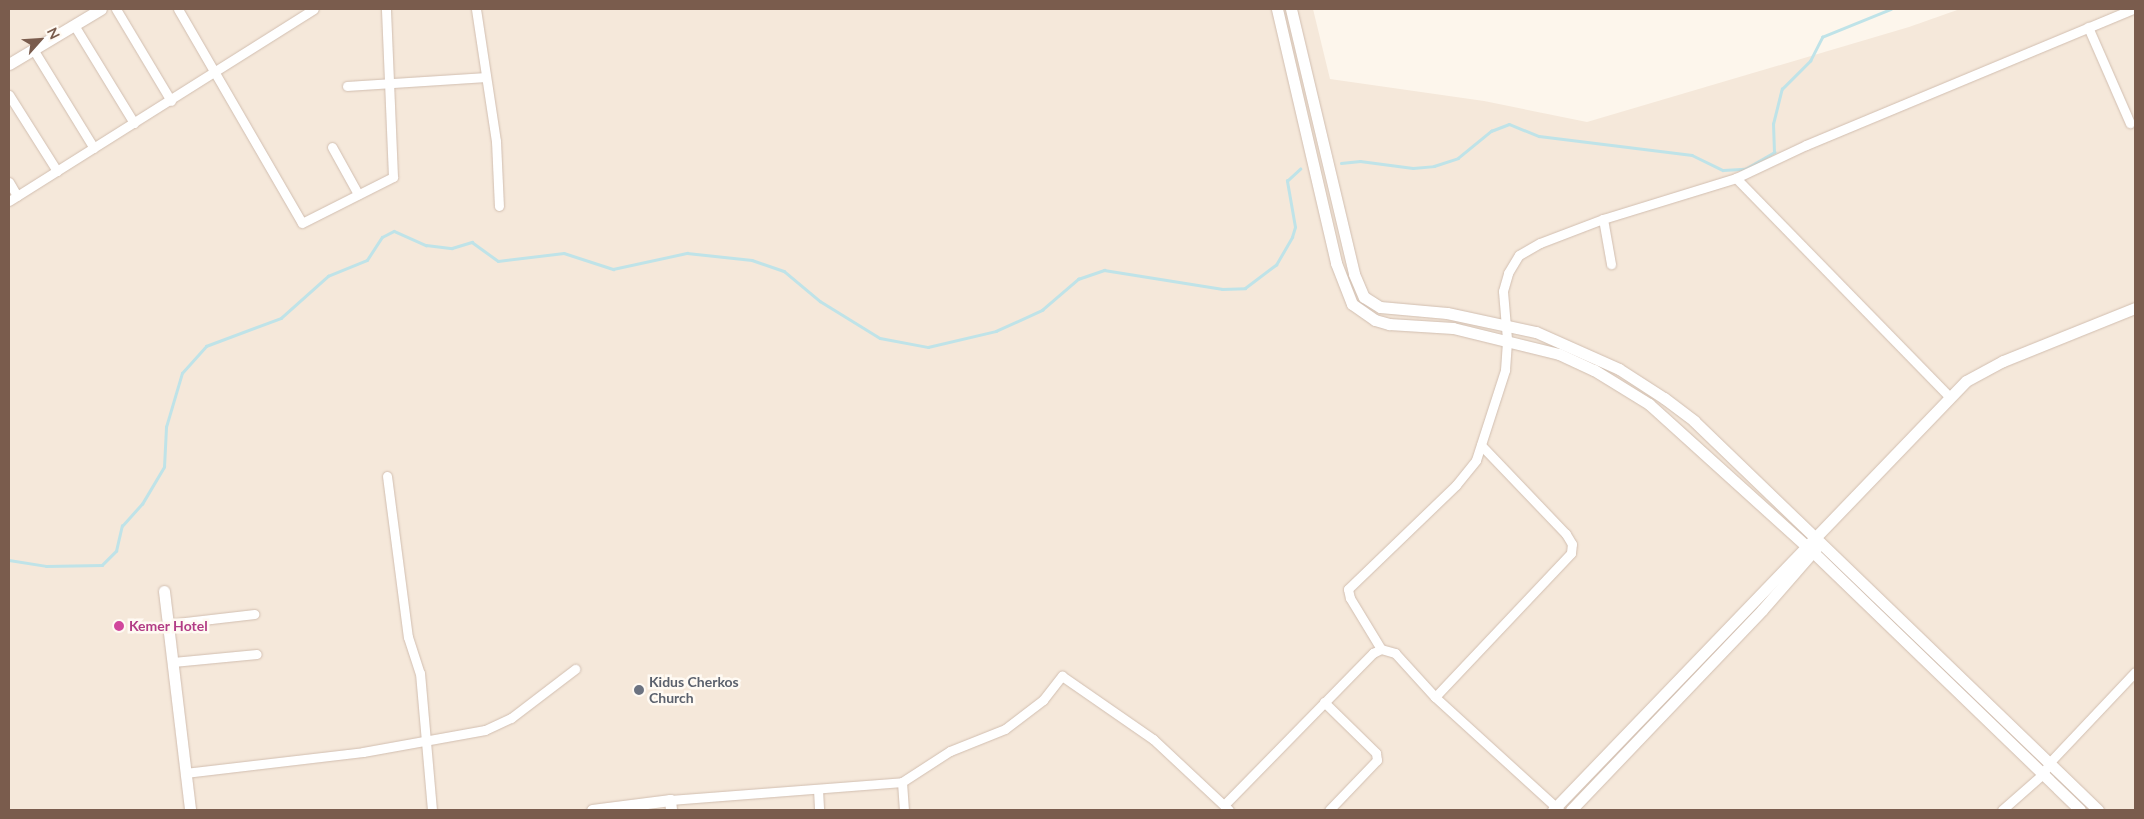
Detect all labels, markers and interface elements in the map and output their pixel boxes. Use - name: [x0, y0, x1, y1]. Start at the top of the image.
- north arrow: [15, 15, 65, 65]
- text: N: [44, 25, 64, 42]
- place label: Kemer Hotel: [129, 618, 208, 634]
- marker: Kemer Hotel: [113, 620, 125, 632]
- place label: Kidus Cherkos Church: [649, 674, 739, 706]
- marker: Kidus Cherkos Church: [633, 684, 645, 696]

